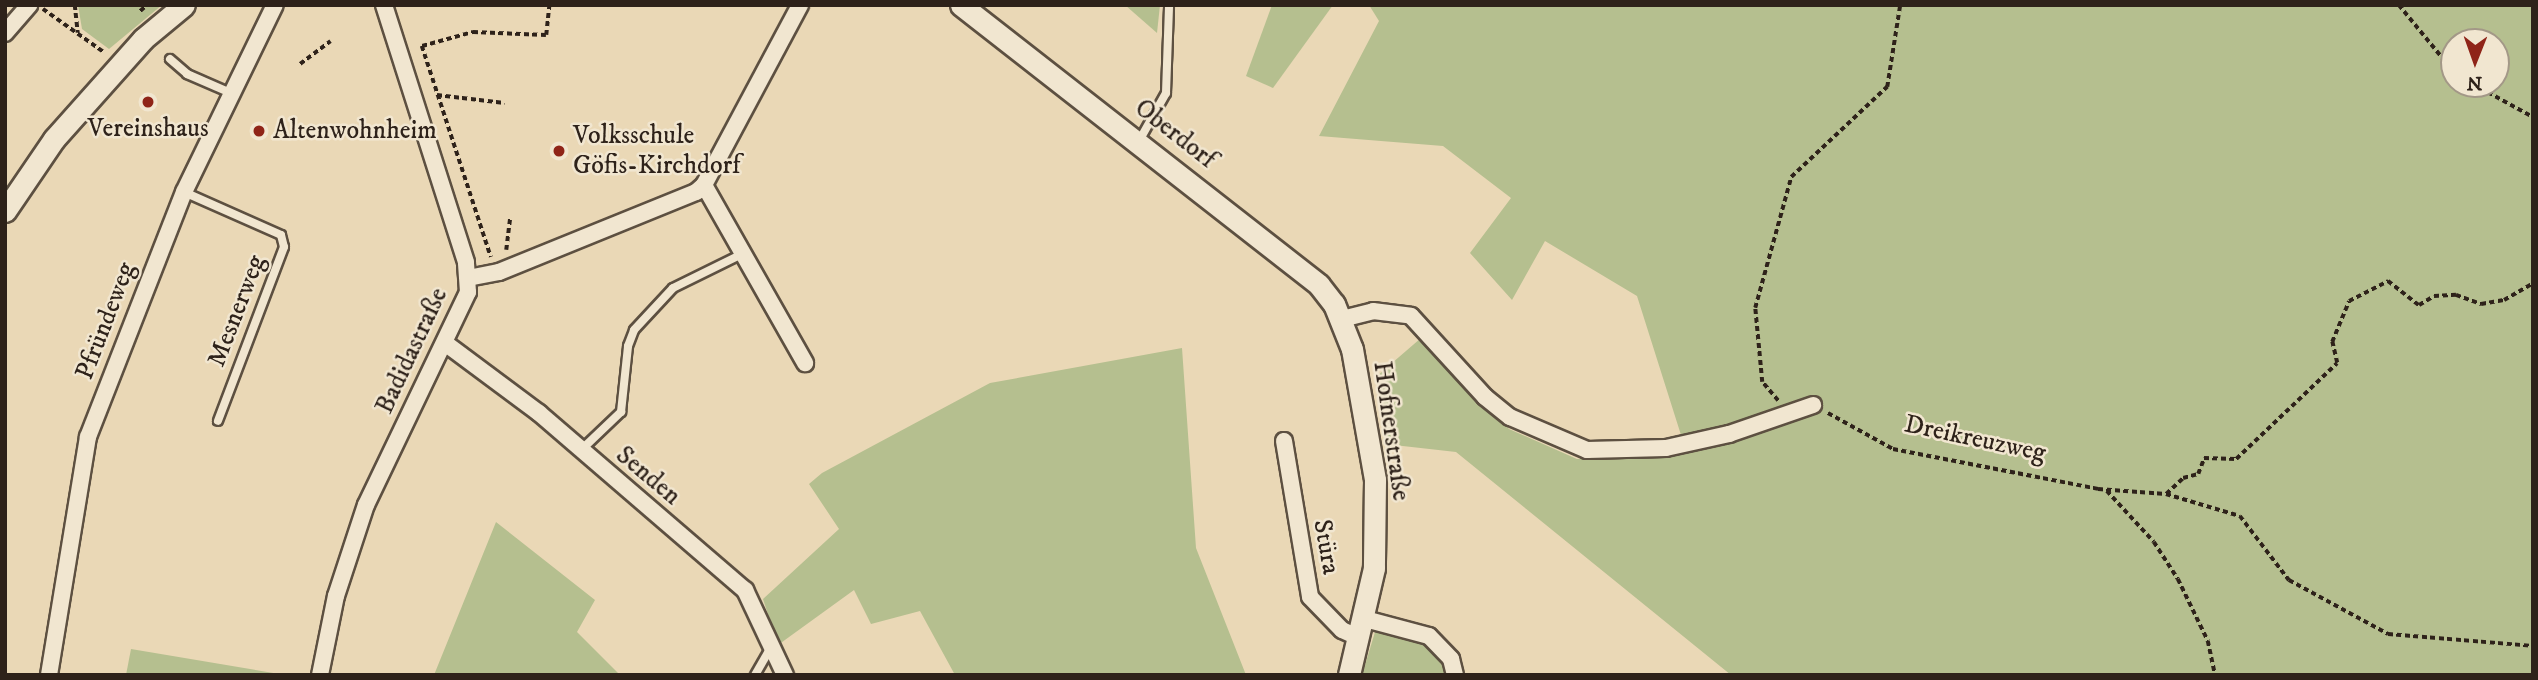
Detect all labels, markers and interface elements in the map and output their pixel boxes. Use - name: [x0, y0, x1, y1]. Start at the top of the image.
- north arrow: [2440, 28, 2510, 98]
- text: N: [2467, 71, 2483, 94]
- street label: Oberdorf: [1128, 93, 1222, 175]
- marker: Vereinshaus: [140, 94, 156, 110]
- place label: Vereinshaus: [87, 113, 209, 145]
- place label: Altenwohnheim: [273, 115, 437, 147]
- place label: Volksschule Göfis-Kirchdorf: [573, 120, 741, 182]
- marker: Altenwohnheim: [251, 123, 267, 139]
- marker: Volksschule Göfis-Kirchdorf: [551, 143, 567, 159]
- street label: Mesnerweg: [201, 251, 273, 371]
- street label: Pfründeweg: [69, 258, 143, 384]
- street label: Badidastraße: [369, 283, 455, 419]
- street label: Hofnerstraße: [1366, 359, 1416, 503]
- street label: Dreikreuzweg: [1901, 409, 2049, 469]
- street label: Senden: [609, 440, 687, 512]
- street label: Stüra: [1306, 517, 1346, 577]

